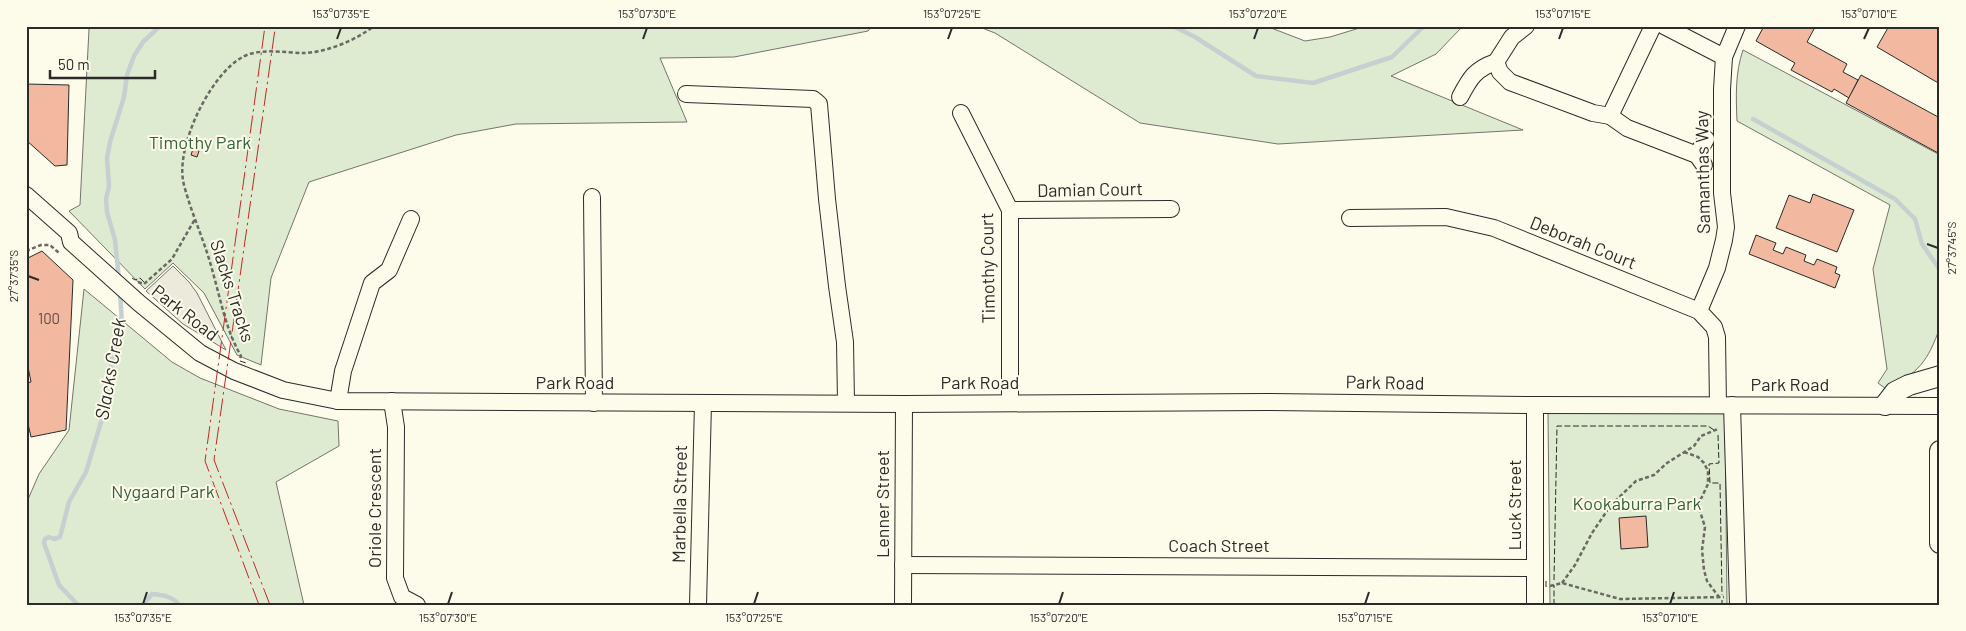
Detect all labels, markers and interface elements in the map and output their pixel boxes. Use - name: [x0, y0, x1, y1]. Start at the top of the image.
- text: 153°07'35"E: [312, 6, 370, 20]
- text: 153°07'30"E: [618, 6, 676, 20]
- text: 153°07'25"E: [923, 6, 981, 20]
- text: 153°07'20"E: [1229, 6, 1287, 20]
- text: 153°07'15"E: [1535, 6, 1591, 20]
- text: 153°07'10"E: [1841, 6, 1897, 20]
- scale bar: [50, 48, 155, 80]
- text: 50 m: [58, 55, 90, 73]
- street label: Samanthas Way: [1690, 110, 1714, 234]
- park label: Timothy Park: [149, 131, 251, 153]
- street label: Damian Court: [1037, 177, 1143, 201]
- street label: Deborah Court: [1527, 211, 1640, 273]
- street label: Timothy Court: [975, 212, 999, 324]
- text: 27°37'45"S: [1944, 222, 1958, 274]
- street label: Slacks Tracks: [206, 237, 260, 345]
- text: 27°37'35"S: [6, 250, 20, 302]
- street label: Park Road: [148, 279, 223, 345]
- house number: 100: [38, 309, 60, 327]
- water label: Slacks Creek: [89, 315, 130, 422]
- street label: Park Road: [1345, 370, 1425, 394]
- street label: Park Road: [536, 371, 614, 393]
- street label: Park Road: [941, 371, 1019, 393]
- street label: Park Road: [1751, 373, 1829, 395]
- street label: Marbella Street: [667, 445, 691, 563]
- street label: Oriole Crescent: [363, 448, 385, 568]
- street label: Lenner Street: [871, 450, 893, 558]
- street label: Luck Street: [1503, 460, 1525, 551]
- park label: Nygaard Park: [111, 480, 215, 502]
- park label: Kookaburra Park: [1572, 492, 1702, 514]
- street label: Coach Street: [1168, 534, 1270, 556]
- text: 153°07'35"E: [114, 610, 172, 624]
- text: 153°07'30"E: [419, 610, 477, 624]
- text: 153°07'25"E: [725, 610, 783, 624]
- text: 153°07'20"E: [1030, 610, 1088, 624]
- text: 153°07'15"E: [1337, 610, 1393, 624]
- text: 153°07'10"E: [1642, 610, 1698, 624]

